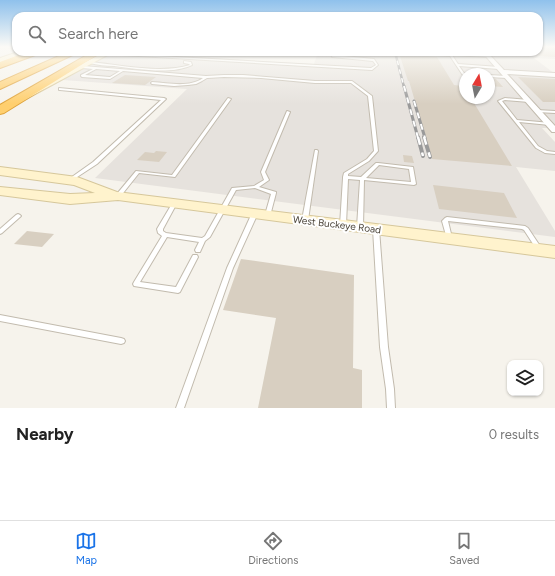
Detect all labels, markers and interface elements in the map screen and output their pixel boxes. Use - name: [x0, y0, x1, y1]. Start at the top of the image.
- search box: [12, 12, 543, 56]
- icon: search: [26, 23, 48, 45]
- text: Search here: [58, 25, 138, 43]
- north arrow: [459, 68, 495, 104]
- street label: West Buckeye Road: [292, 213, 382, 236]
- map controls: [507, 360, 543, 396]
- button: layers: [507, 360, 543, 396]
- text: Nearby: [16, 424, 74, 444]
- text: 0 results: [489, 427, 539, 442]
- tab: Map: [75, 530, 97, 567]
- tab: Directions: [248, 530, 298, 567]
- tab: Saved: [449, 530, 480, 567]

